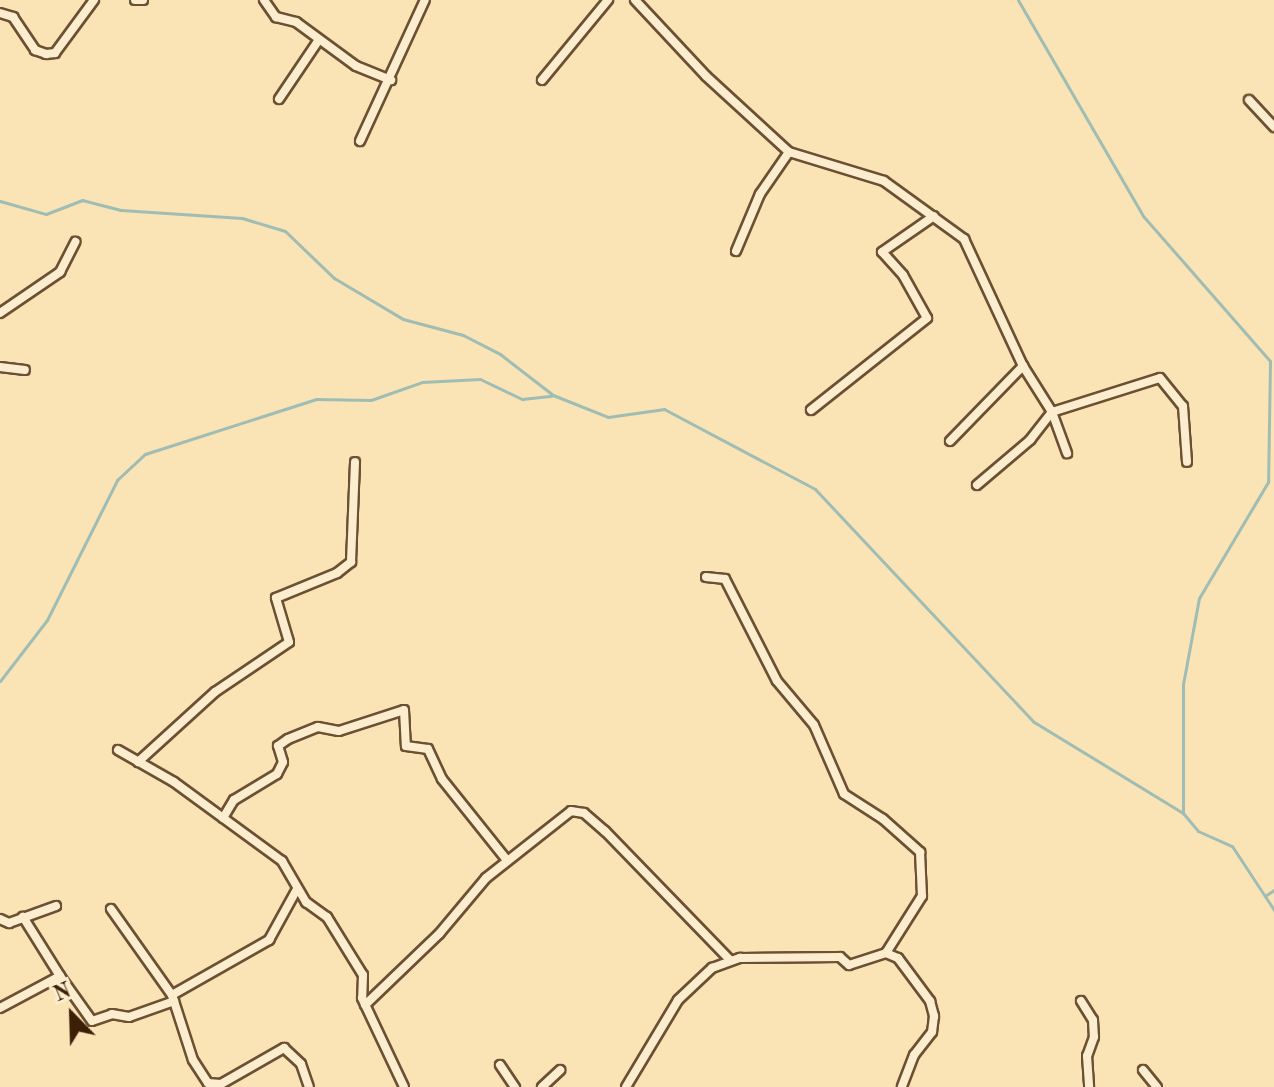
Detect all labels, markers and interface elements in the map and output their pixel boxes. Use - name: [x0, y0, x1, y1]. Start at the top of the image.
- north arrow: [32, 975, 112, 1055]
- text: N: [51, 979, 75, 1006]

